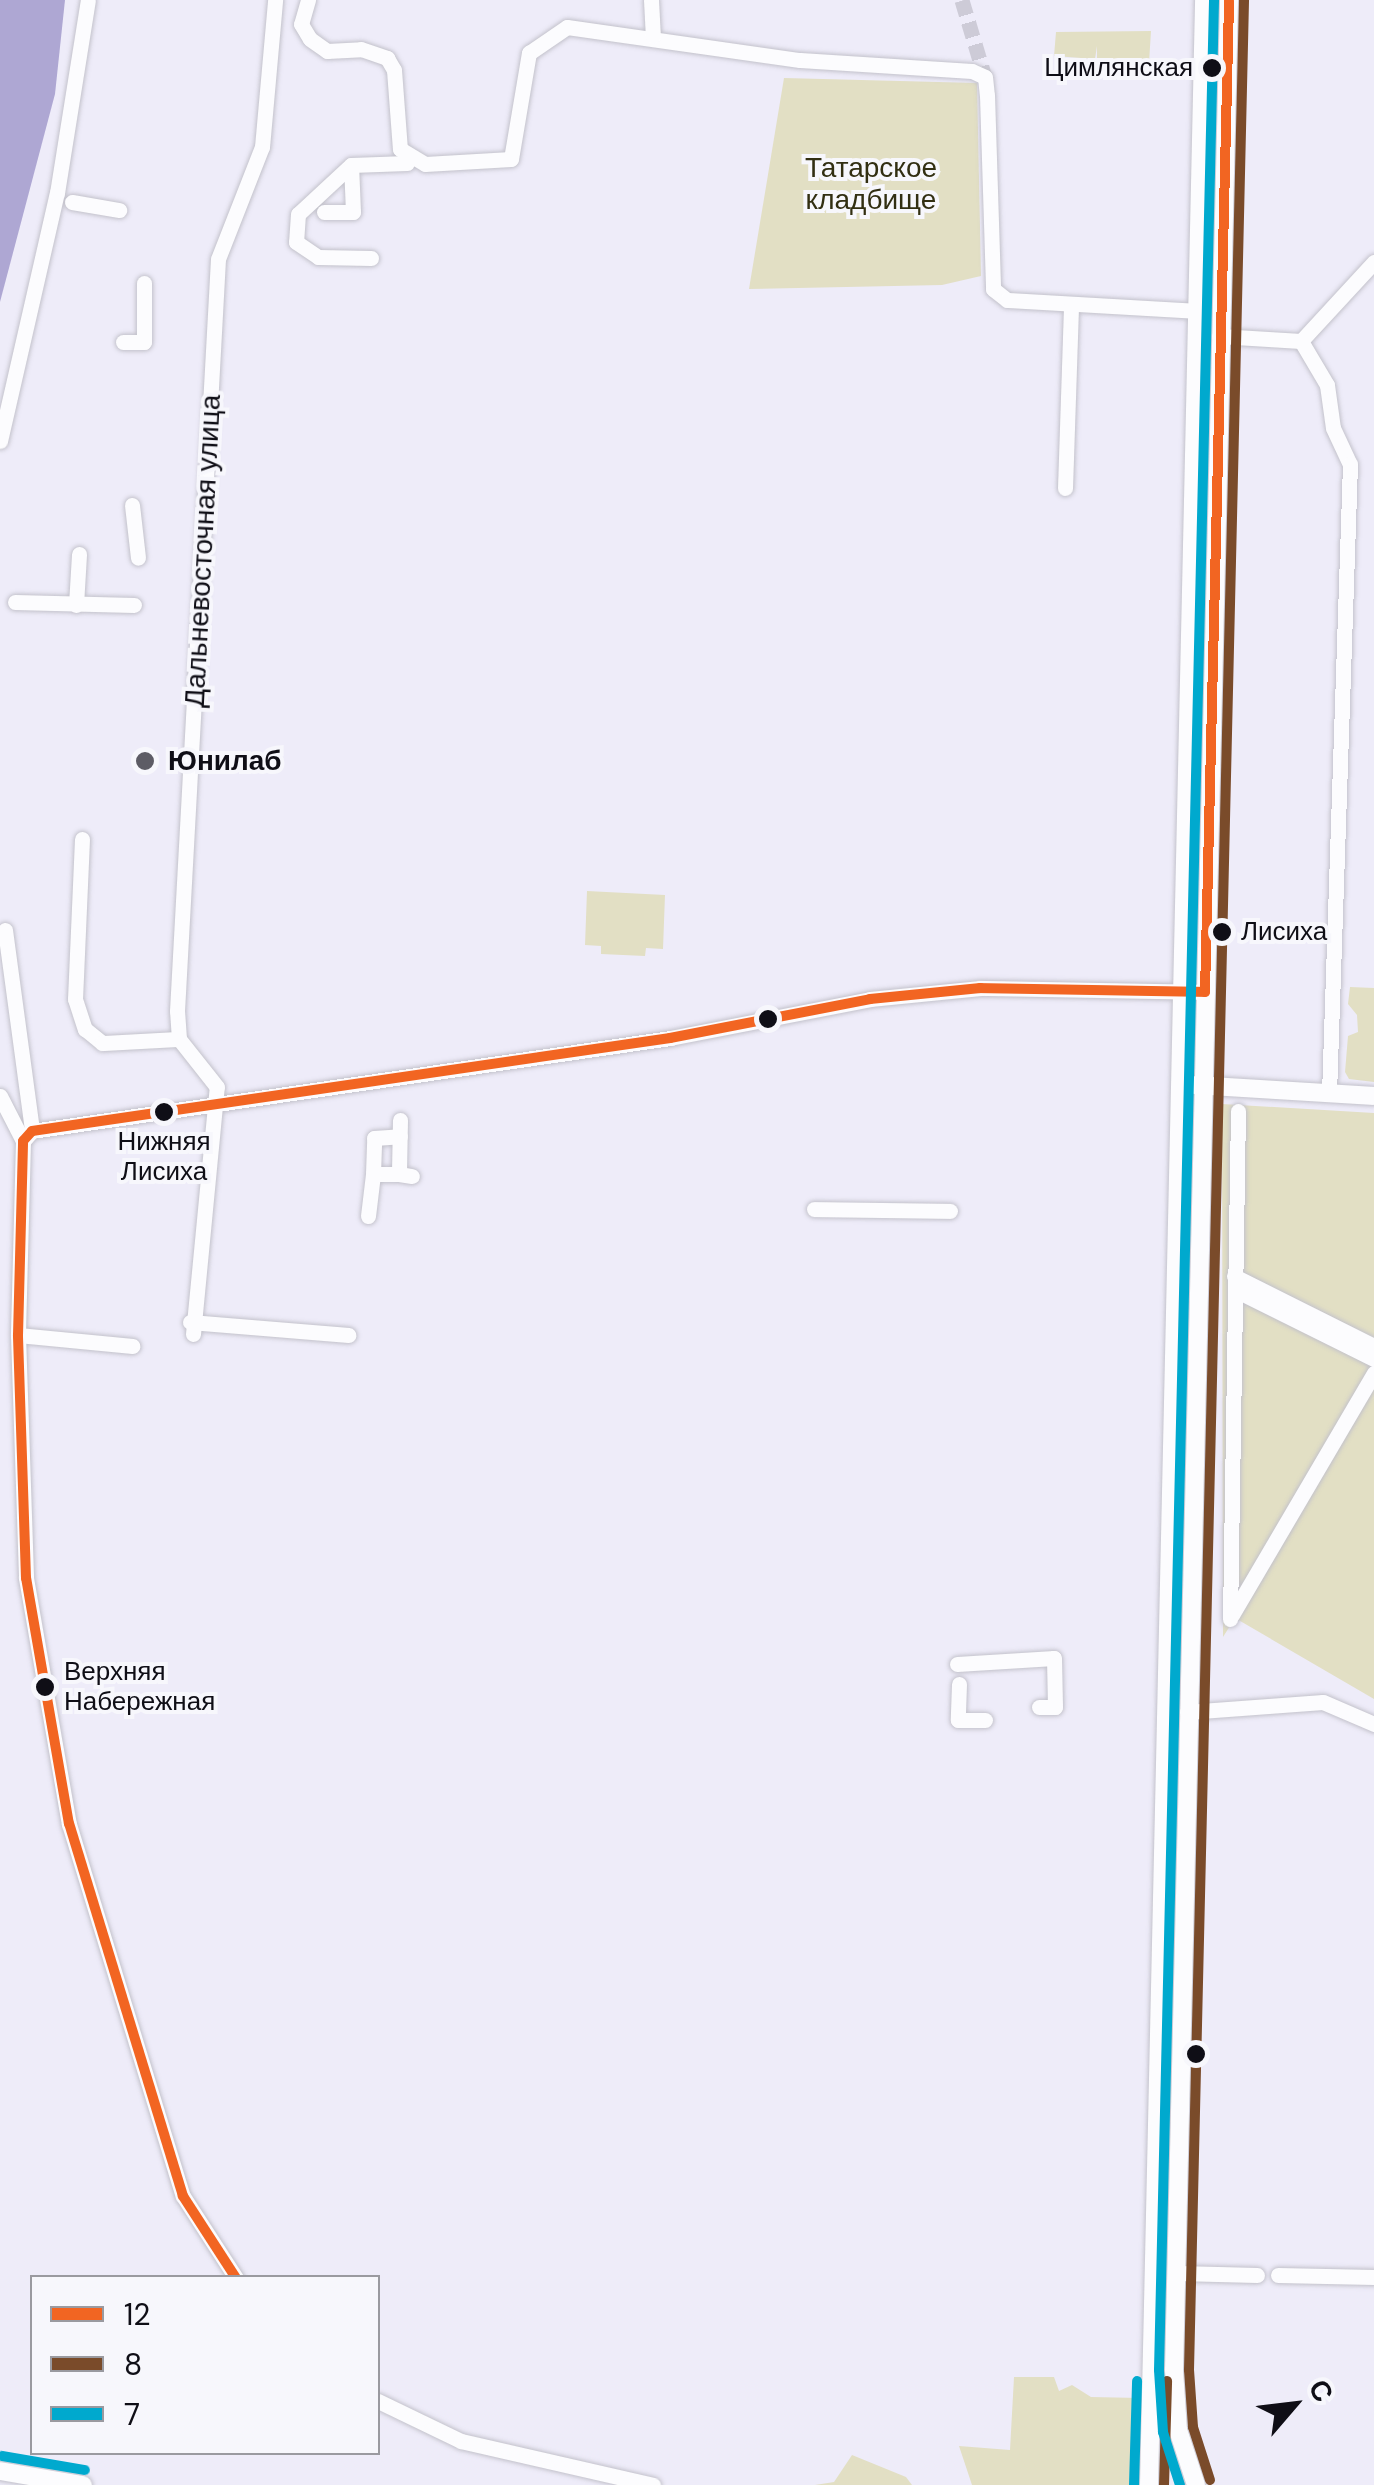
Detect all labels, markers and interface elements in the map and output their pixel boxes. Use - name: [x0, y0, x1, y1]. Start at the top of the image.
- place label: Цимлянская: [1044, 52, 1193, 84]
- marker: Цимлянская: [1202, 58, 1222, 78]
- park label: Татарское кладбище: [805, 151, 937, 217]
- street label: Дальневосточная улица: [178, 394, 228, 708]
- place label: Юнилаб: [168, 744, 282, 778]
- marker: Юнилаб: [132, 748, 158, 774]
- place label: Лисиха: [1241, 916, 1327, 948]
- marker: Лисиха: [1212, 922, 1232, 942]
- unlabelled marker: [758, 1009, 778, 1029]
- marker: Нижняя Лисиха: [154, 1102, 174, 1122]
- place label: Нижняя Лисиха: [117, 1126, 211, 1188]
- place label: Верхняя Набережная: [64, 1656, 215, 1718]
- marker: Верхняя Набережная: [35, 1677, 55, 1697]
- unlabelled marker: [1186, 2044, 1206, 2064]
- legend: [30, 2275, 380, 2455]
- text: 12: [124, 2295, 151, 2334]
- text: 8: [124, 2345, 142, 2384]
- north arrow: [1244, 2355, 1344, 2455]
- text: С: [1300, 2373, 1342, 2408]
- text: 7: [124, 2395, 140, 2434]

